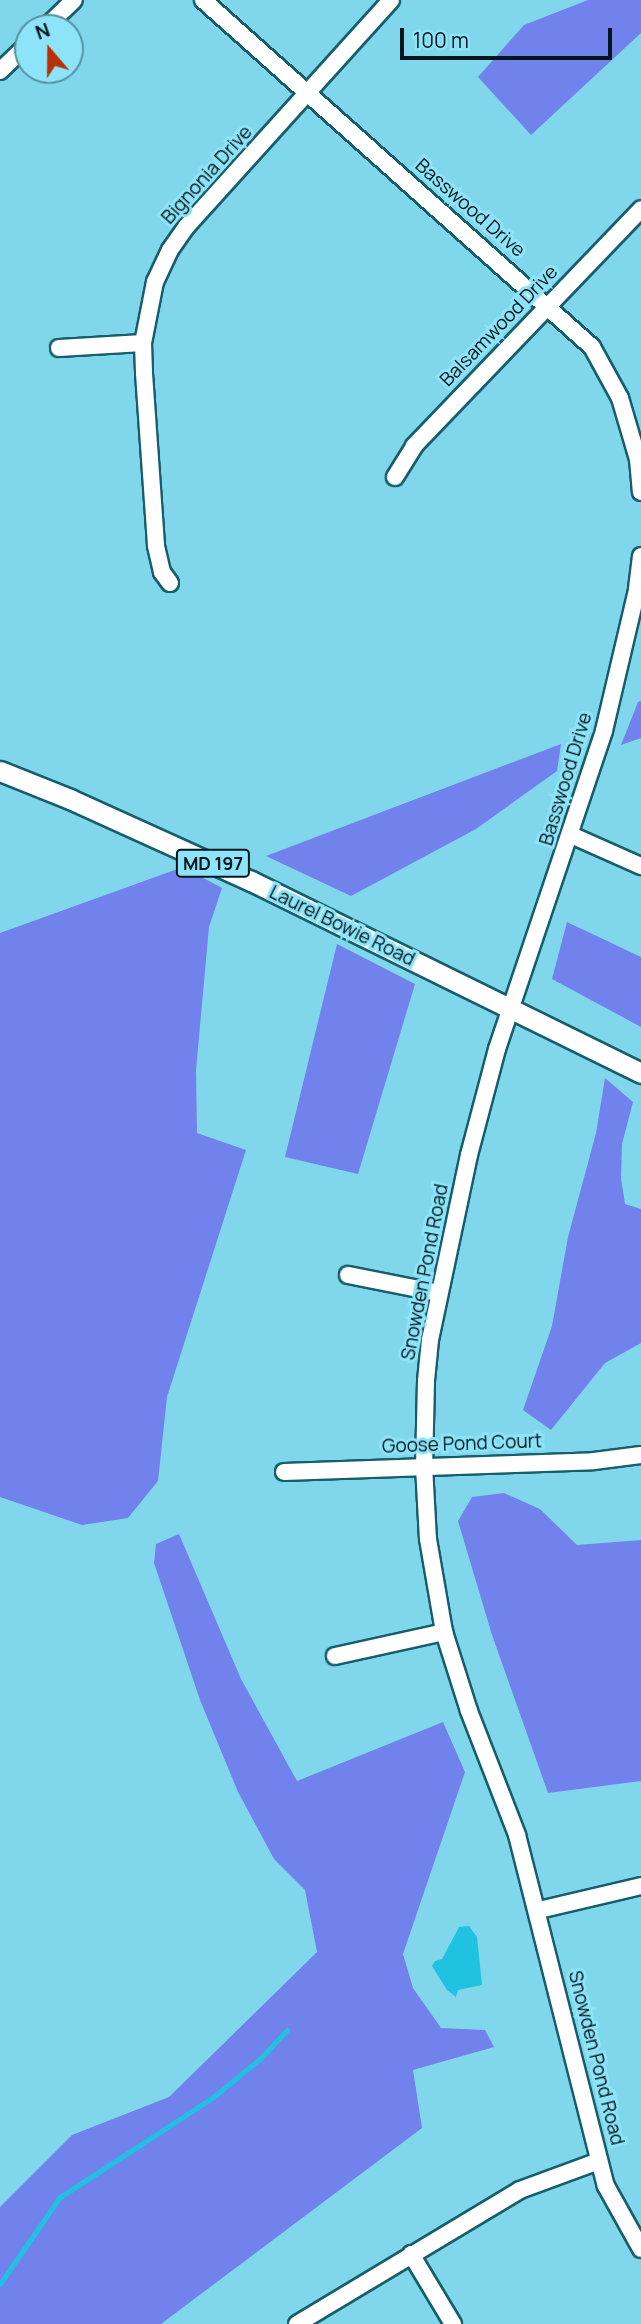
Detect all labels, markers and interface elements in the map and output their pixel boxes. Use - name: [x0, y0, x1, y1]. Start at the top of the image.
- north arrow: [14, 14, 84, 84]
- scale bar: [403, 14, 615, 58]
- text: N: [32, 17, 53, 46]
- text: 100 m: [413, 26, 469, 54]
- street label: Bignonia Drive: [157, 121, 257, 229]
- street label: Basswood Drive: [410, 154, 530, 262]
- street label: Balsamwood Drive: [435, 261, 563, 391]
- street label: Basswood Drive: [535, 710, 597, 848]
- road number: MD 197: [174, 848, 252, 878]
- street label: Laurel Bowie Road: [266, 881, 418, 971]
- street label: Snowden Pond Road: [397, 1182, 453, 1362]
- street label: Goose Pond Court: [382, 1430, 542, 1458]
- street label: Snowden Pond Road: [563, 1968, 629, 2148]

